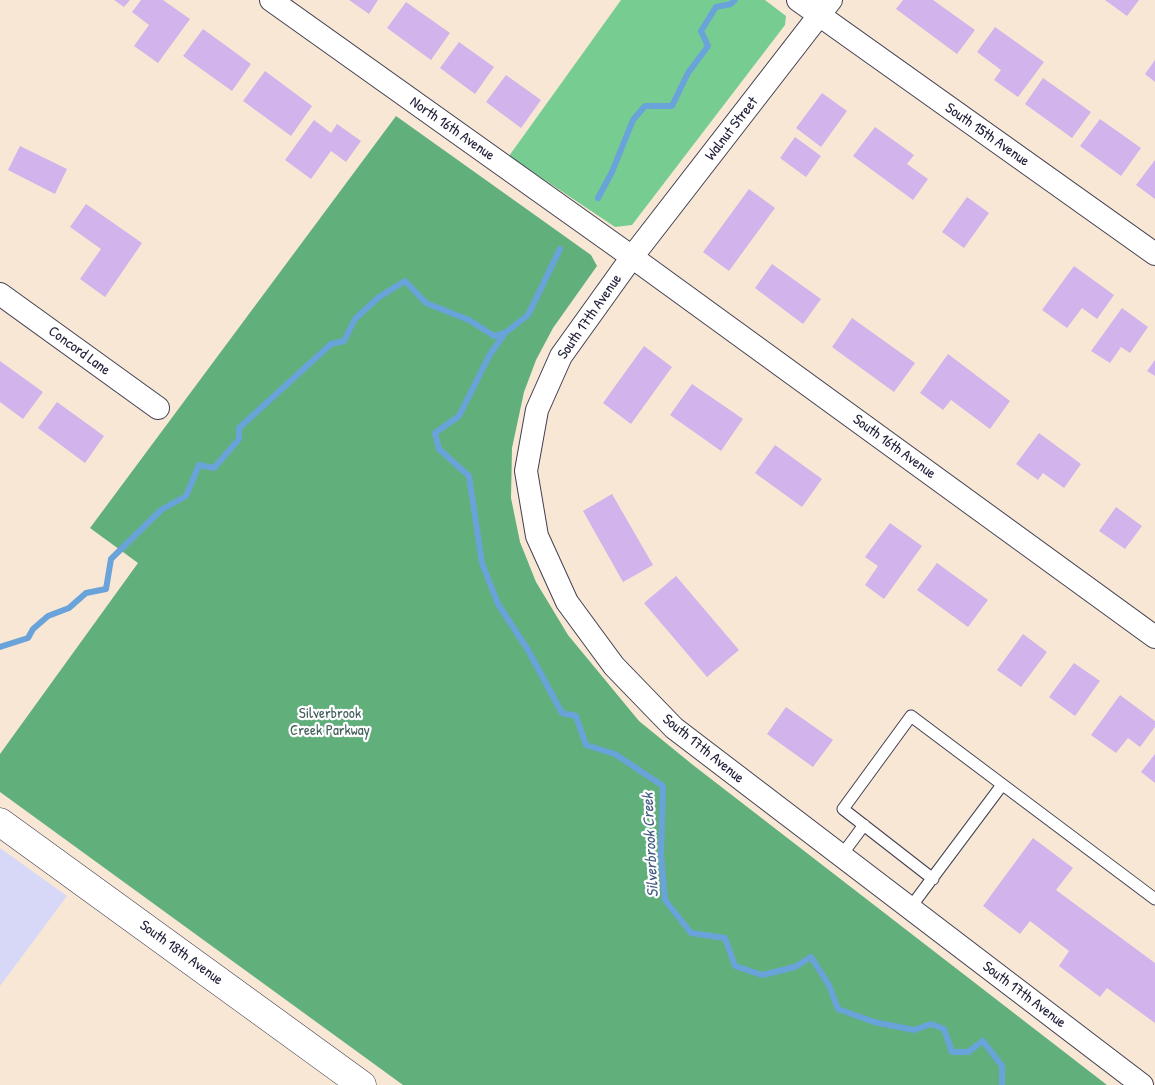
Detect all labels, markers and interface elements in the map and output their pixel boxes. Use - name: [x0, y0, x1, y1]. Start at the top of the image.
- street label: North 16th Avenue: [406, 93, 498, 165]
- street label: Walnut Street: [702, 94, 762, 164]
- street label: South 15th Avenue: [941, 99, 1033, 171]
- street label: South 17th Avenue: [554, 271, 626, 363]
- street label: Concord Lane: [45, 323, 113, 379]
- street label: South 16th Avenue: [849, 411, 939, 483]
- park label: Silverbrook Creek Parkway: [290, 705, 370, 740]
- street label: South 17th Avenue: [659, 711, 747, 787]
- water label: Silverbrook Creek: [639, 792, 663, 898]
- street label: South 18th Avenue: [136, 917, 226, 989]
- street label: South 17th Avenue: [979, 958, 1069, 1032]

